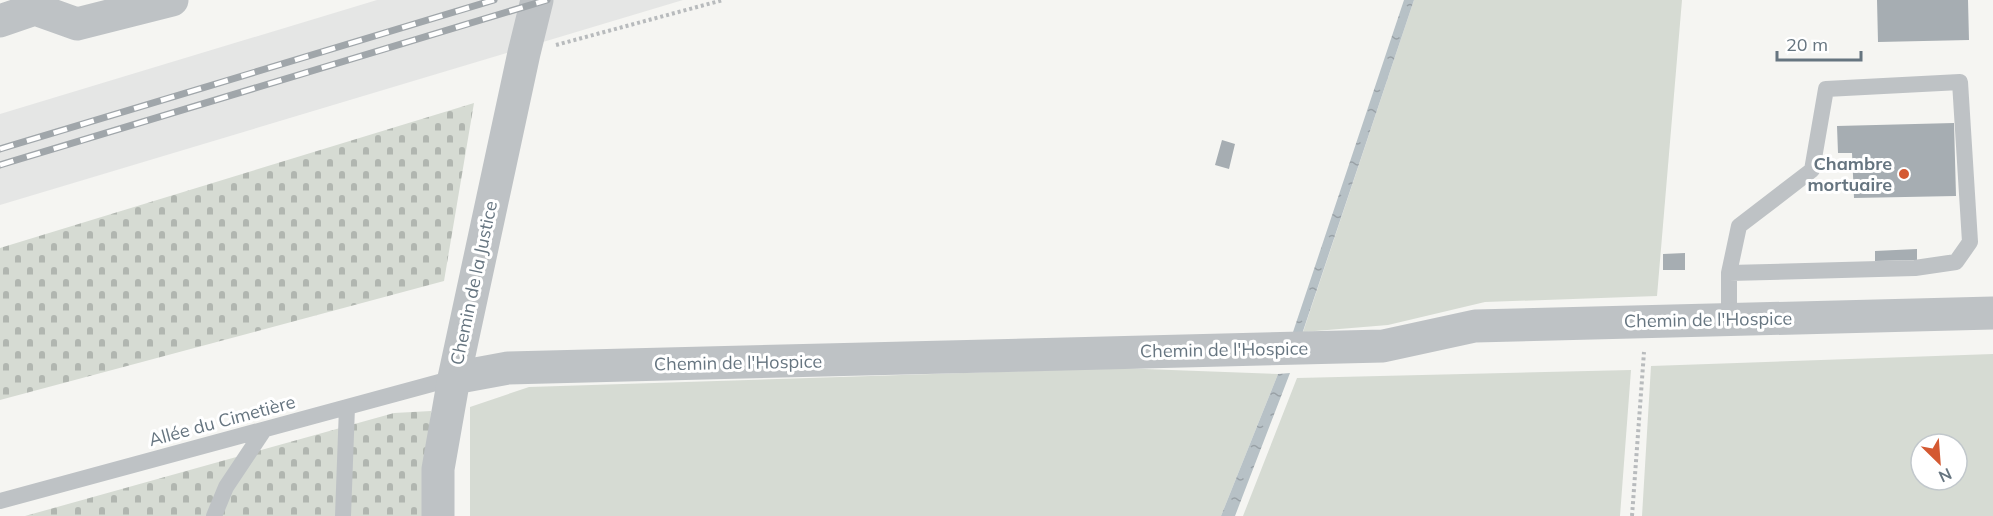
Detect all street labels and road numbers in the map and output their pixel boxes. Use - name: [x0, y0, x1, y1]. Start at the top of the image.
- street label: Chemin de la Justice: [445, 199, 502, 367]
- street label: Chemin de l'Hospice: [1624, 307, 1792, 332]
- street label: Chemin de l'Hospice: [1140, 337, 1308, 362]
- street label: Chemin de l'Hospice: [654, 350, 822, 375]
- street label: Allée du Cimetière: [146, 390, 298, 451]

